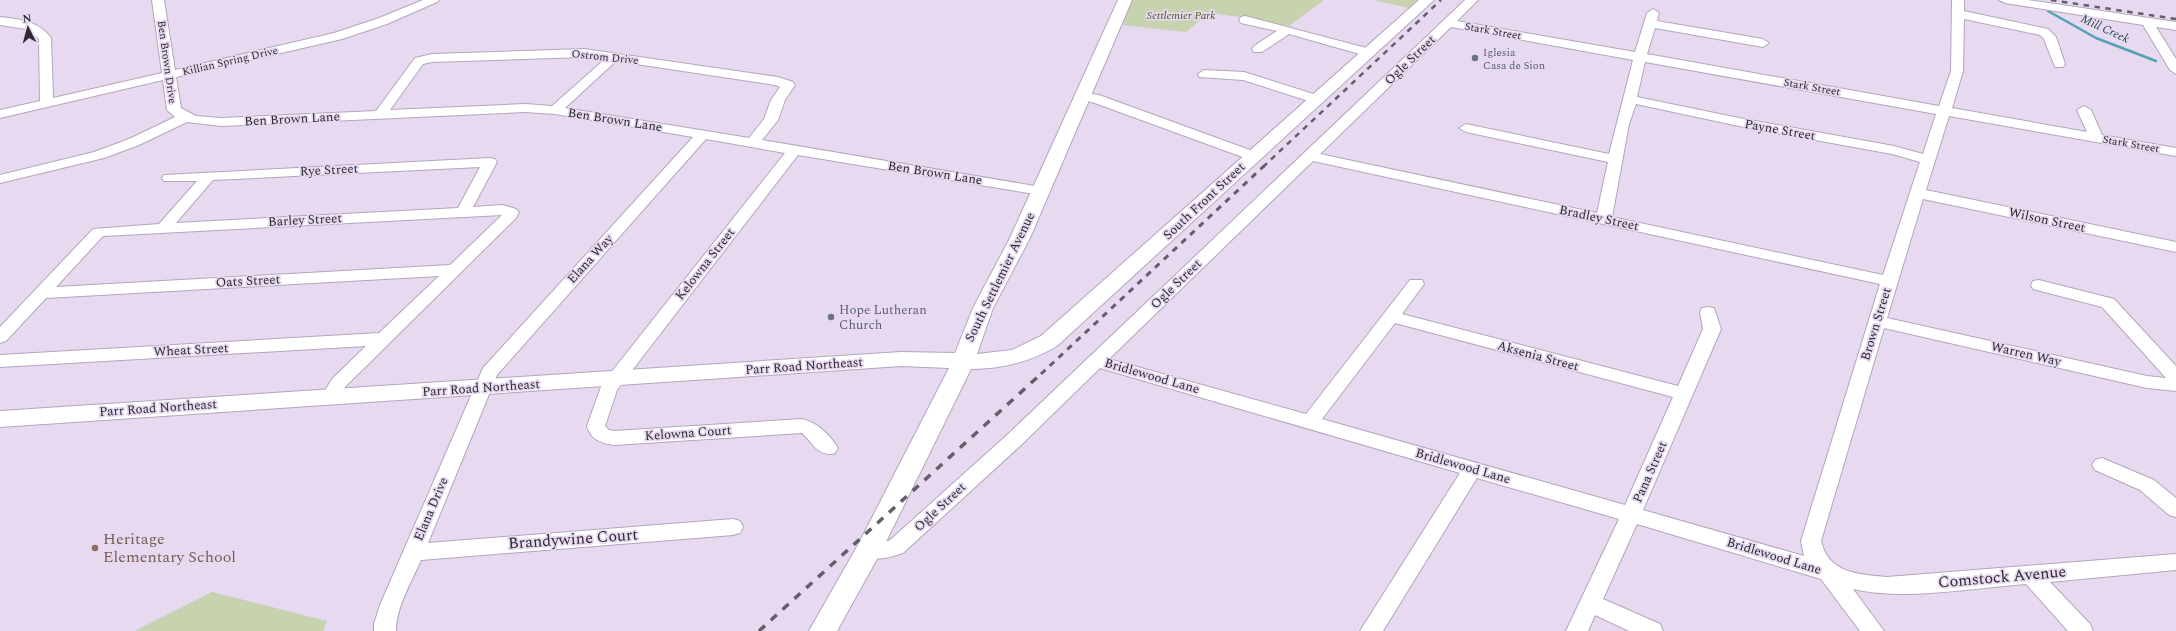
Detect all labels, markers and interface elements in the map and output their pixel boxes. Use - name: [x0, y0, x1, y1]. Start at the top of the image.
- park label: Settlemier Park: [1147, 7, 1215, 24]
- north arrow: [8, 8, 48, 48]
- water label: Mill Creek: [2078, 9, 2133, 49]
- text: N: [22, 10, 32, 27]
- street label: Stark Street: [1463, 18, 1523, 44]
- street label: Ben Brown Drive: [153, 19, 181, 105]
- street label: Ogle Street: [1380, 30, 1441, 90]
- street label: Killian Spring Drive: [181, 42, 279, 80]
- place label: Iglesia Casa de Sion: [1483, 44, 1545, 74]
- street label: Ostrom Drive: [571, 45, 639, 69]
- marker: Iglesia Casa de Sion: [1470, 53, 1480, 63]
- street label: Stark Street: [1782, 74, 1842, 100]
- street label: Ben Brown Lane: [566, 103, 664, 137]
- street label: Ben Brown Lane: [244, 107, 340, 131]
- street label: Payne Street: [1743, 114, 1817, 146]
- street label: Stark Street: [2101, 131, 2161, 157]
- street label: Ben Brown Lane: [886, 156, 984, 190]
- street label: South Front Street: [1158, 157, 1250, 245]
- street label: Rye Street: [299, 158, 359, 182]
- street label: Bradley Street: [1557, 200, 1641, 236]
- street label: Wilson Street: [2007, 202, 2088, 238]
- street label: Barley Street: [268, 208, 343, 232]
- street label: South Settlemier Avenue: [960, 209, 1040, 345]
- street label: Kelowna Street: [670, 223, 740, 305]
- street label: Elana Way: [562, 229, 618, 288]
- street label: Ogle Street: [1146, 254, 1207, 314]
- street label: Oats Street: [215, 269, 281, 293]
- street label: Brown Street: [1855, 285, 1897, 363]
- place label: Hope Lutheran Church: [839, 300, 927, 335]
- marker: Hope Lutheran Church: [826, 312, 836, 322]
- street label: Aksenia Street: [1495, 335, 1581, 377]
- street label: Warren Way: [1989, 336, 2064, 372]
- street label: Wheat Street: [153, 338, 229, 362]
- street label: Parr Road Northeast: [744, 352, 864, 380]
- street label: Bridlewood Lane: [1102, 353, 1202, 399]
- street label: Parr Road Northeast: [421, 374, 541, 402]
- street label: Parr Road Northeast: [98, 394, 218, 422]
- street label: Kelowna Court: [644, 420, 732, 446]
- street label: Pana Street: [1628, 438, 1673, 506]
- street label: Bridlewood Lane: [1413, 443, 1513, 489]
- street label: Elana Drive: [409, 474, 453, 544]
- street label: Ogle Street: [909, 477, 971, 536]
- street label: Brandywine Court: [507, 522, 639, 556]
- place label: Heritage Elementary School: [103, 527, 236, 569]
- street label: Bridlewood Lane: [1724, 532, 1824, 580]
- marker: Heritage Elementary School: [90, 543, 100, 553]
- street label: Comstock Avenue: [1937, 559, 2067, 595]

